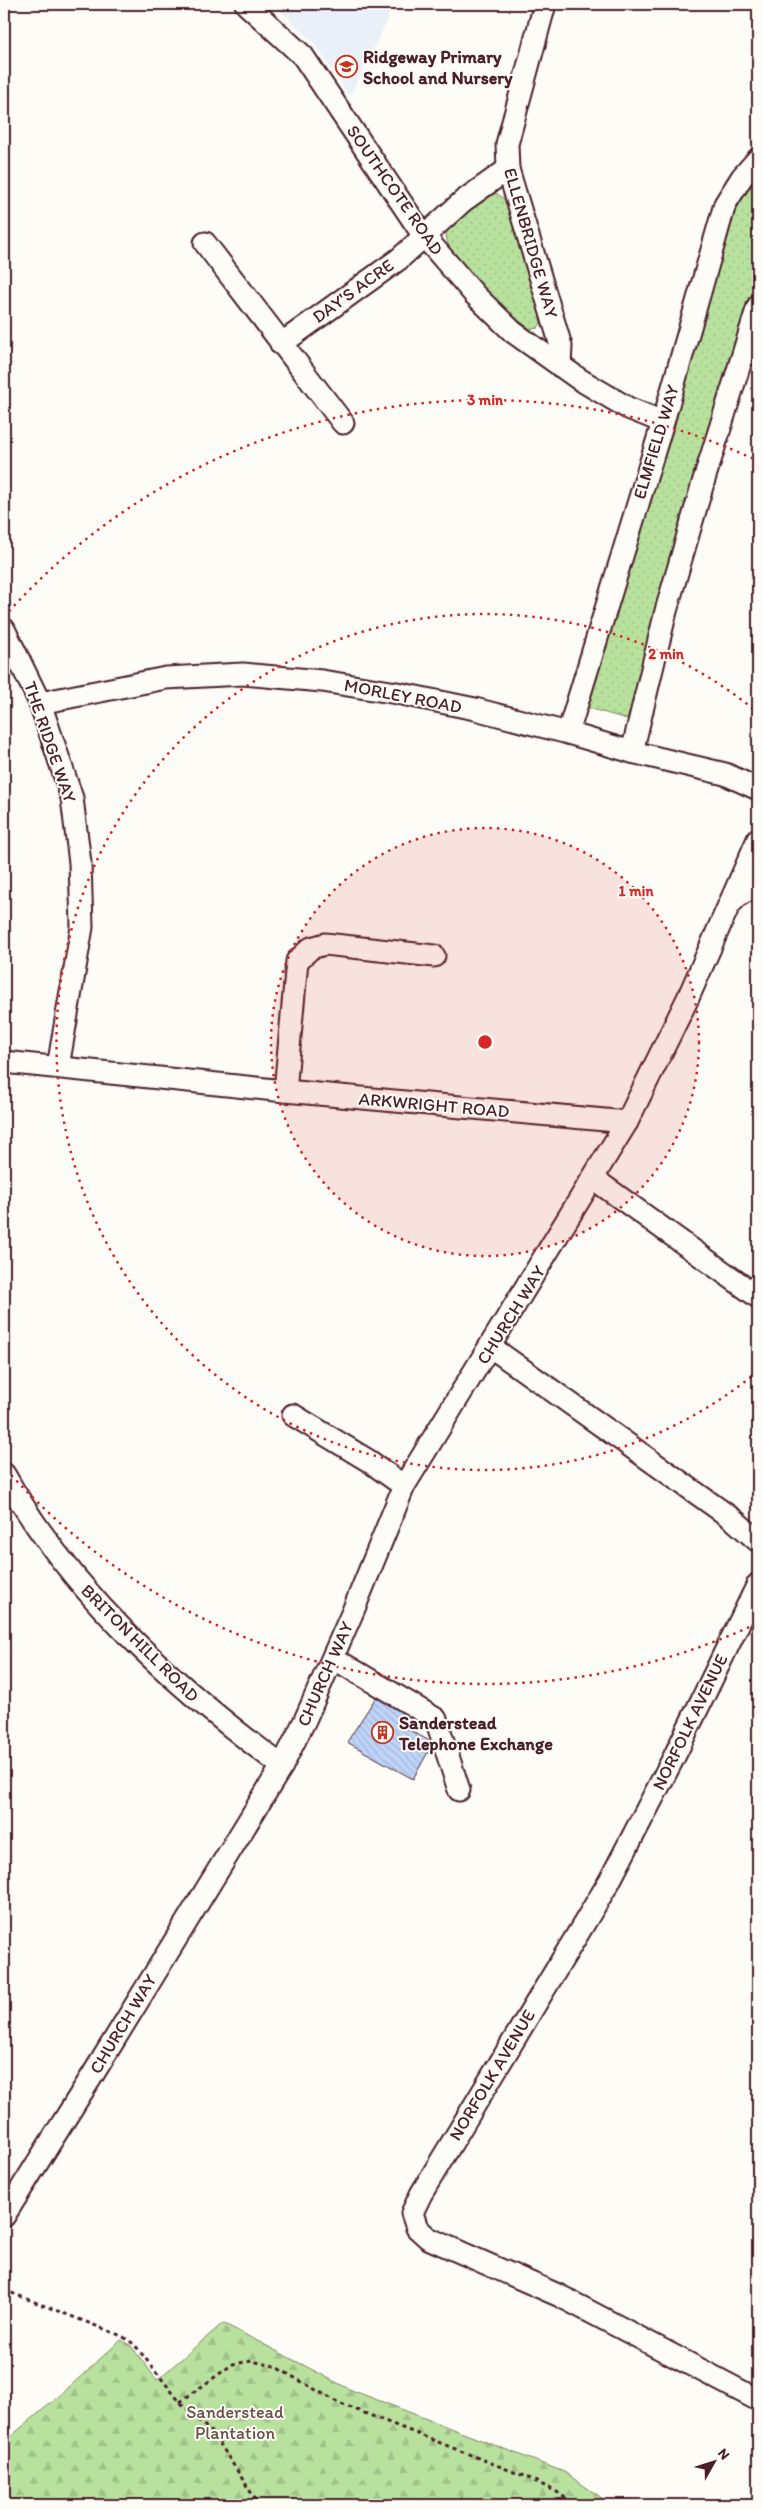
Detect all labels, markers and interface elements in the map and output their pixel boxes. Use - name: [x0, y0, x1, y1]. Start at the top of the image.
- place label: Ridgeway Primary School and Nursery: [363, 46, 513, 89]
- school or university icon: Ridgeway Primary School and Nursery: [335, 55, 359, 79]
- street label: SOUTHCOTE ROAD: [342, 121, 448, 259]
- street label: ELLENBRIDGE WAY: [499, 165, 563, 321]
- street label: DAY'S ACRE: [308, 254, 398, 328]
- street label: ELMFIELD WAY: [628, 382, 684, 502]
- text: 3 min: [467, 391, 504, 409]
- text: 2 min: [648, 645, 685, 663]
- street label: MORLEY ROAD: [342, 674, 464, 718]
- street label: THE RIDGE WAY: [19, 678, 81, 806]
- text: 1 min: [619, 882, 654, 900]
- centre of rings: [476, 1033, 494, 1051]
- street label: ARKWRIGHT ROAD: [358, 1087, 510, 1123]
- street label: CHURCH WAY: [472, 1261, 550, 1368]
- street label: BRITON HILL ROAD: [76, 1579, 204, 1707]
- street label: CHURCH WAY: [292, 1618, 358, 1730]
- street label: NORFOLK AVENUE: [647, 1650, 733, 1794]
- place label: Sanderstead Telephone Exchange: [398, 1712, 553, 1755]
- building icon: Sanderstead Telephone Exchange: [371, 1721, 395, 1745]
- street label: CHURCH WAY: [85, 1970, 162, 2078]
- street label: NORFOLK AVENUE: [444, 2005, 540, 2145]
- park label: Sanderstead Plantation: [186, 2401, 284, 2444]
- north arrow: [690, 2436, 740, 2486]
- text: N: [714, 2445, 733, 2463]

